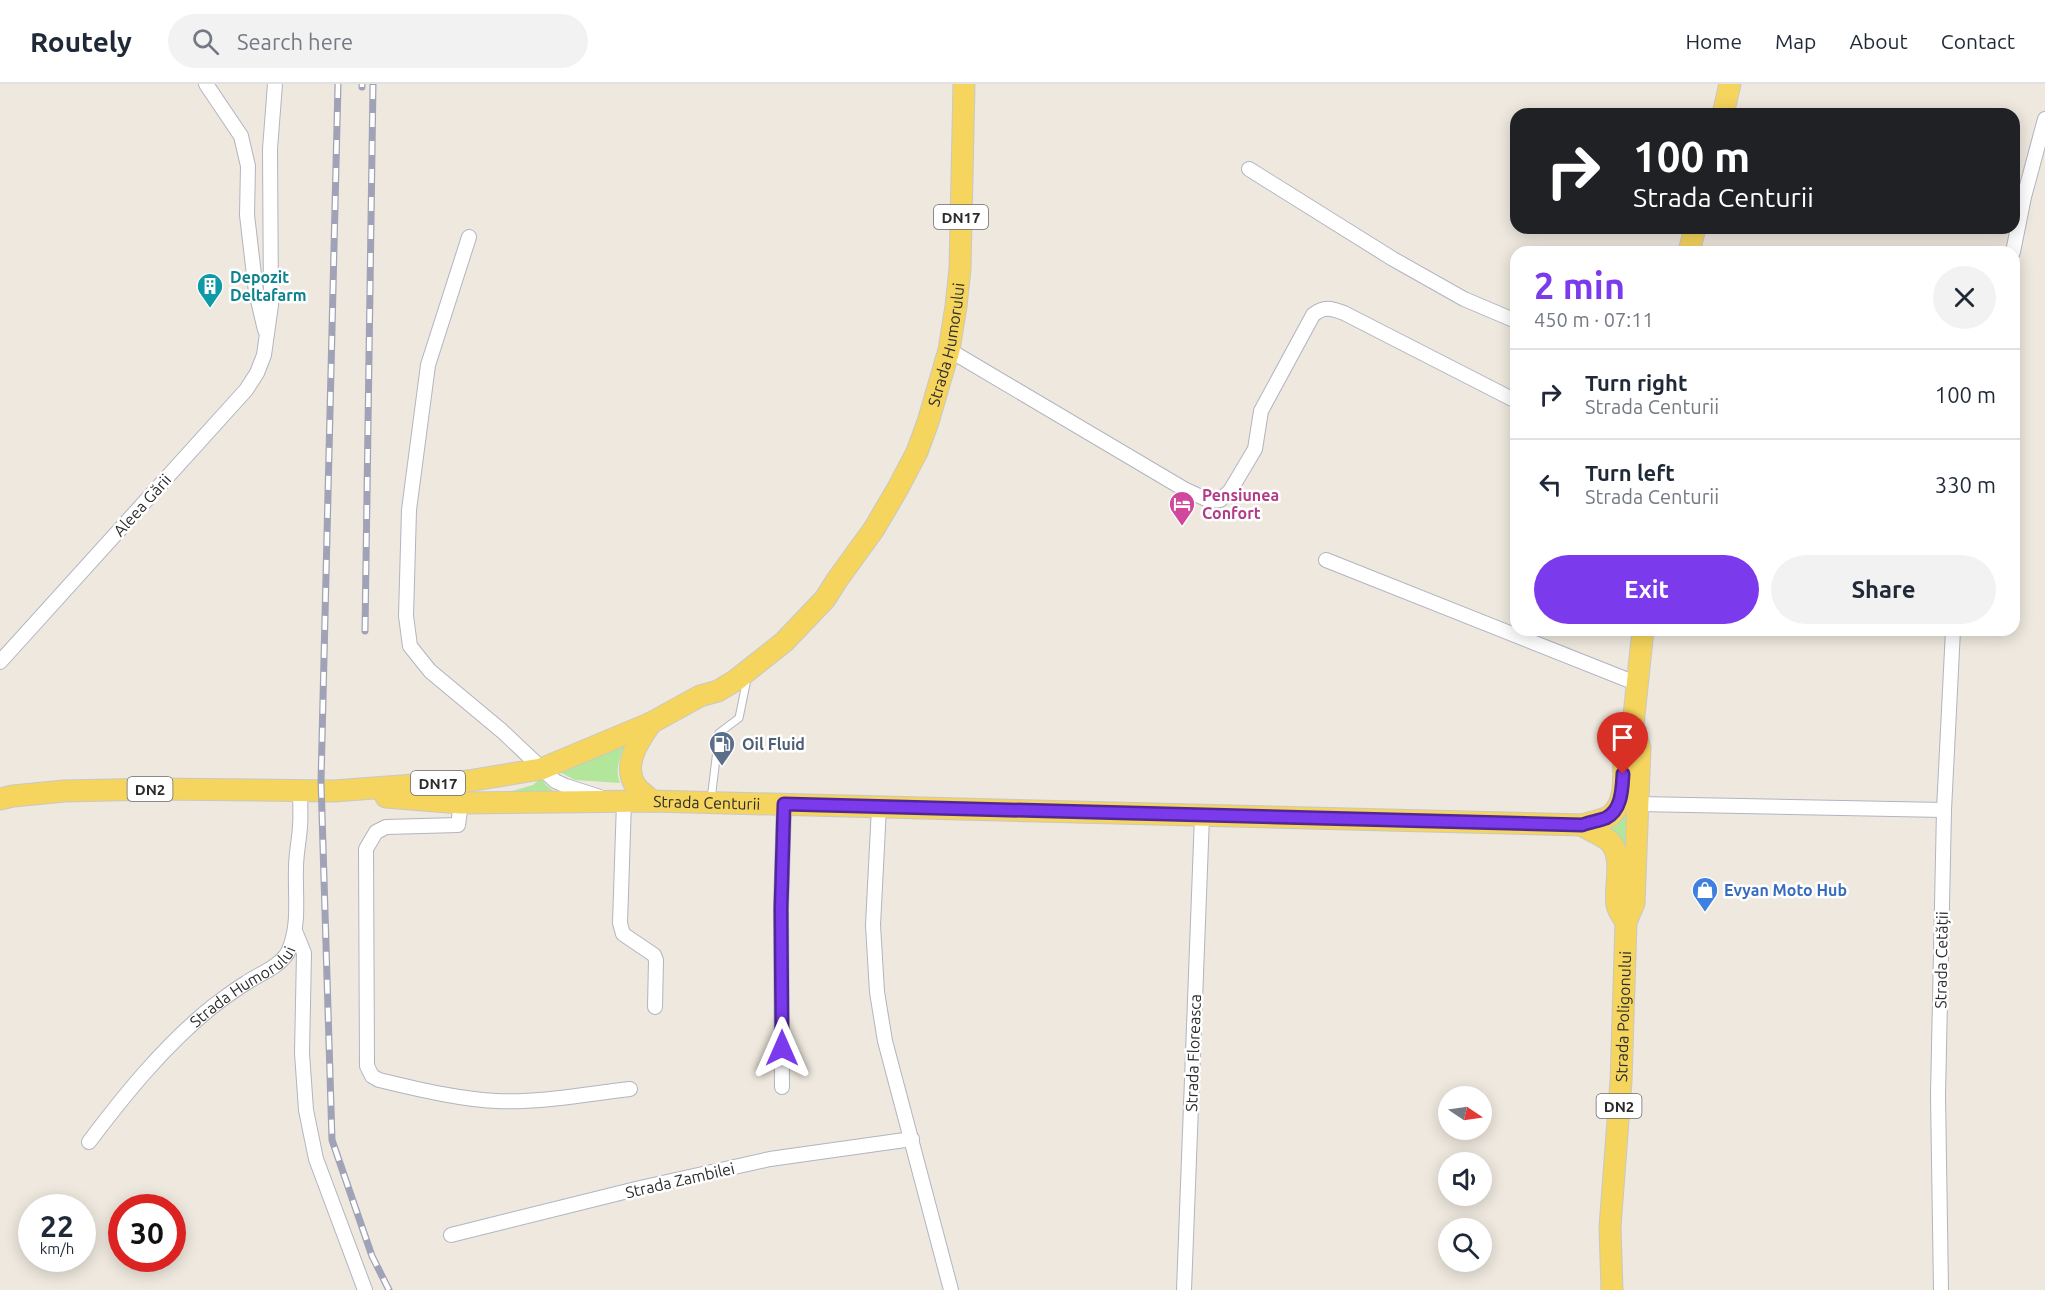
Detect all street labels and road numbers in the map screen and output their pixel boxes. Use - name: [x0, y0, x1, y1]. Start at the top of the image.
- road number: DN17: [934, 205, 988, 229]
- street label: Strada Humorului: [924, 282, 967, 408]
- street label: Aleea Gării: [110, 470, 174, 540]
- road number: DN17: [411, 771, 465, 795]
- road number: DN2: [128, 777, 172, 801]
- street label: Strada Centurii: [653, 792, 761, 813]
- street label: Strada Cetății: [1931, 911, 1951, 1009]
- street label: Strada Humorului: [186, 944, 299, 1031]
- street label: Strada Poligonului: [1612, 951, 1634, 1082]
- street label: Strada Floreasca: [1182, 994, 1204, 1112]
- road number: DN2: [1596, 1094, 1642, 1118]
- street label: Strada Zambilei: [624, 1159, 736, 1201]

